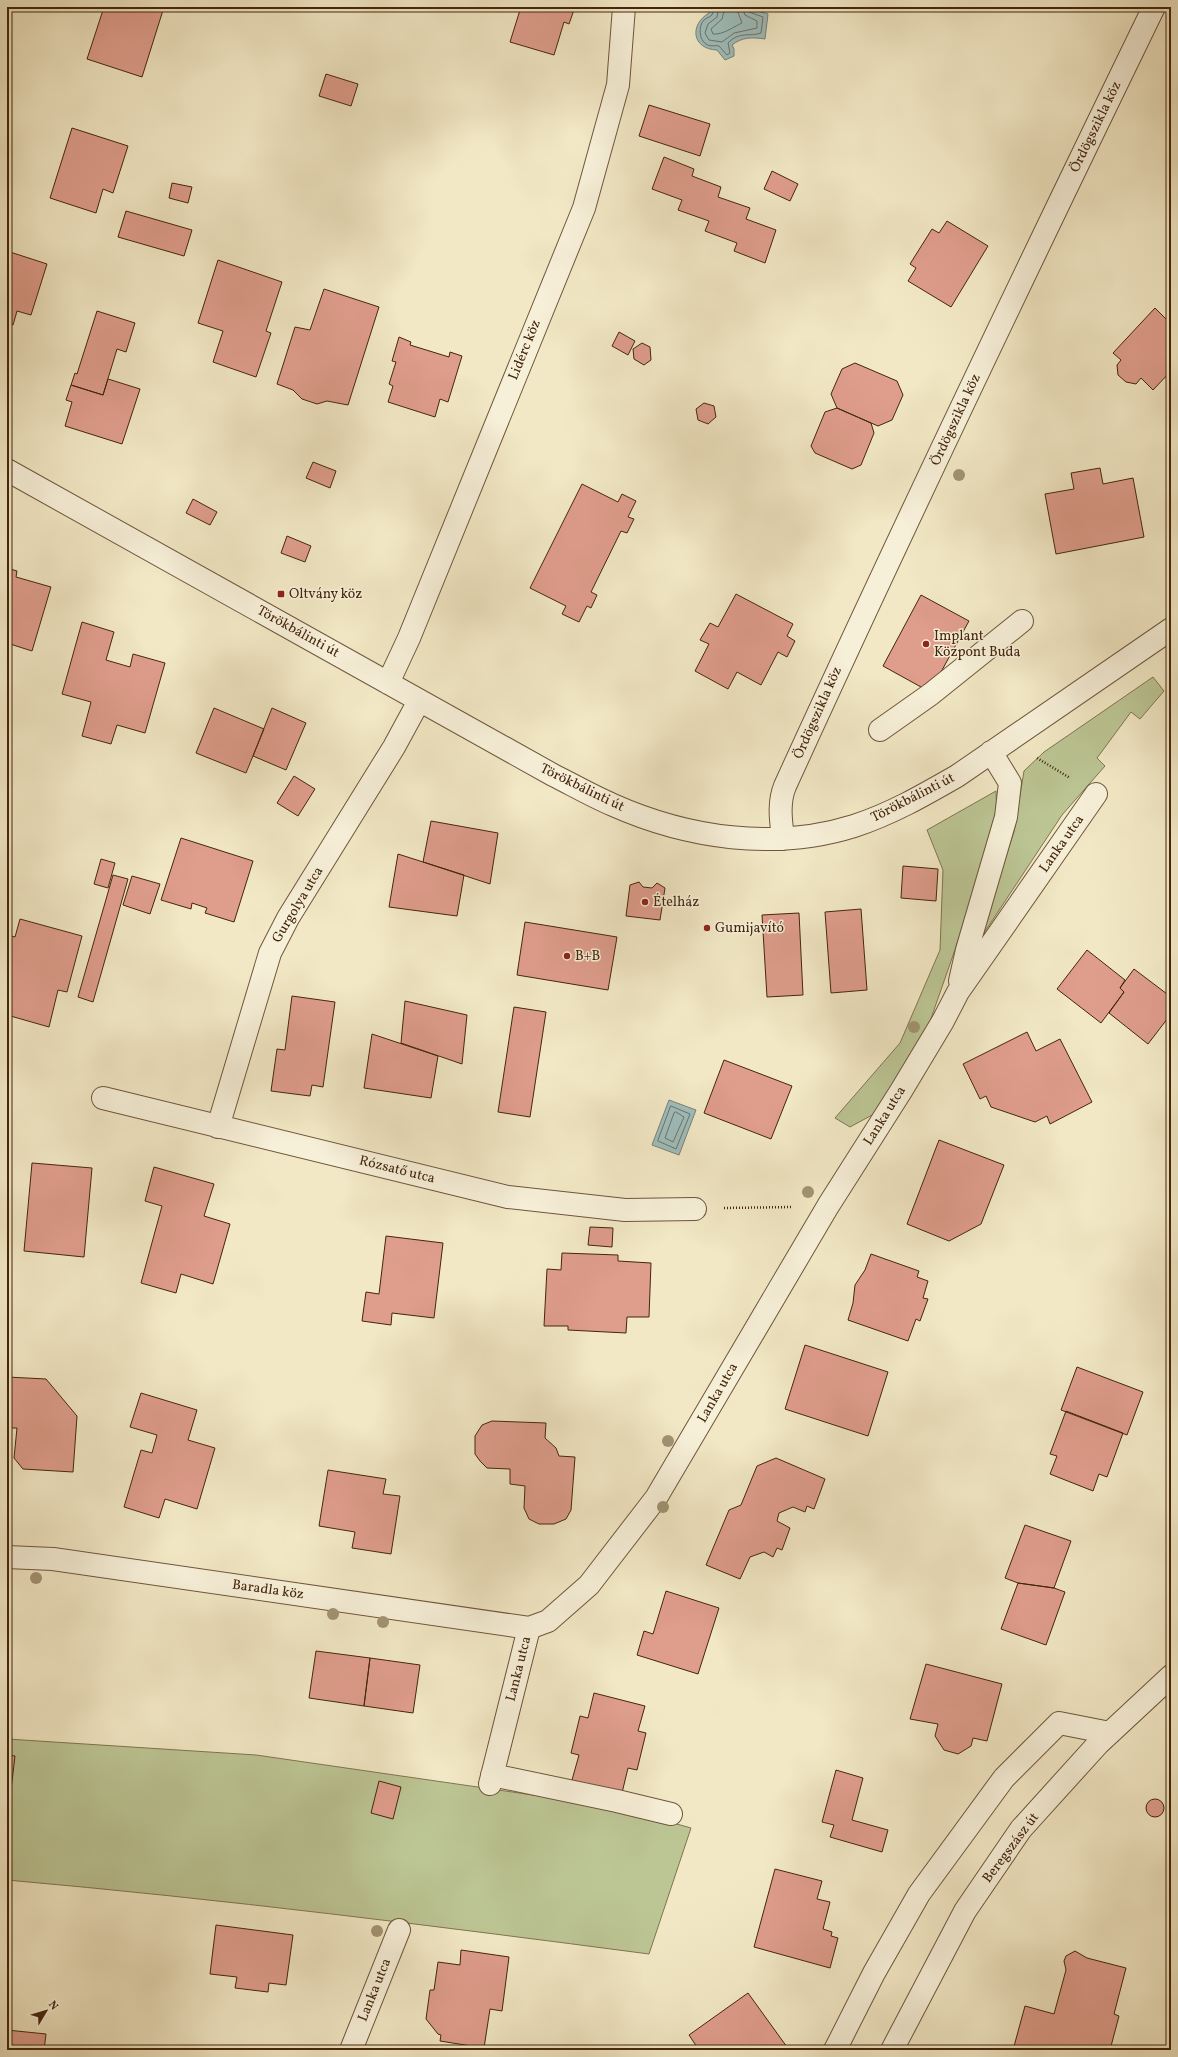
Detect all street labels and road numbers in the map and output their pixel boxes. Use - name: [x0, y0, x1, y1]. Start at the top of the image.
- street label: Ördögszikla köz: [1066, 78, 1126, 176]
- street label: Lidérc köz: [504, 317, 546, 383]
- street label: Ördögszikla köz: [926, 371, 986, 469]
- street label: Törökbálinti út: [253, 601, 343, 663]
- street label: Ördögszikla köz: [789, 664, 847, 762]
- street label: Törökbálinti út: [537, 759, 627, 817]
- street label: Törökbálinti út: [868, 769, 958, 827]
- street label: Lanka utca: [1035, 811, 1089, 877]
- street label: Gurgolya utca: [268, 863, 328, 947]
- street label: Lanka utca: [859, 1083, 911, 1149]
- street label: Rózsatő utca: [357, 1151, 437, 1189]
- street label: Lanka utca: [693, 1359, 743, 1427]
- street label: Baradla köz: [231, 1576, 305, 1604]
- street label: Lanka utca: [502, 1634, 536, 1704]
- street label: Beregszász út: [978, 1809, 1044, 1887]
- street label: Lanka utca: [354, 1956, 396, 2024]

